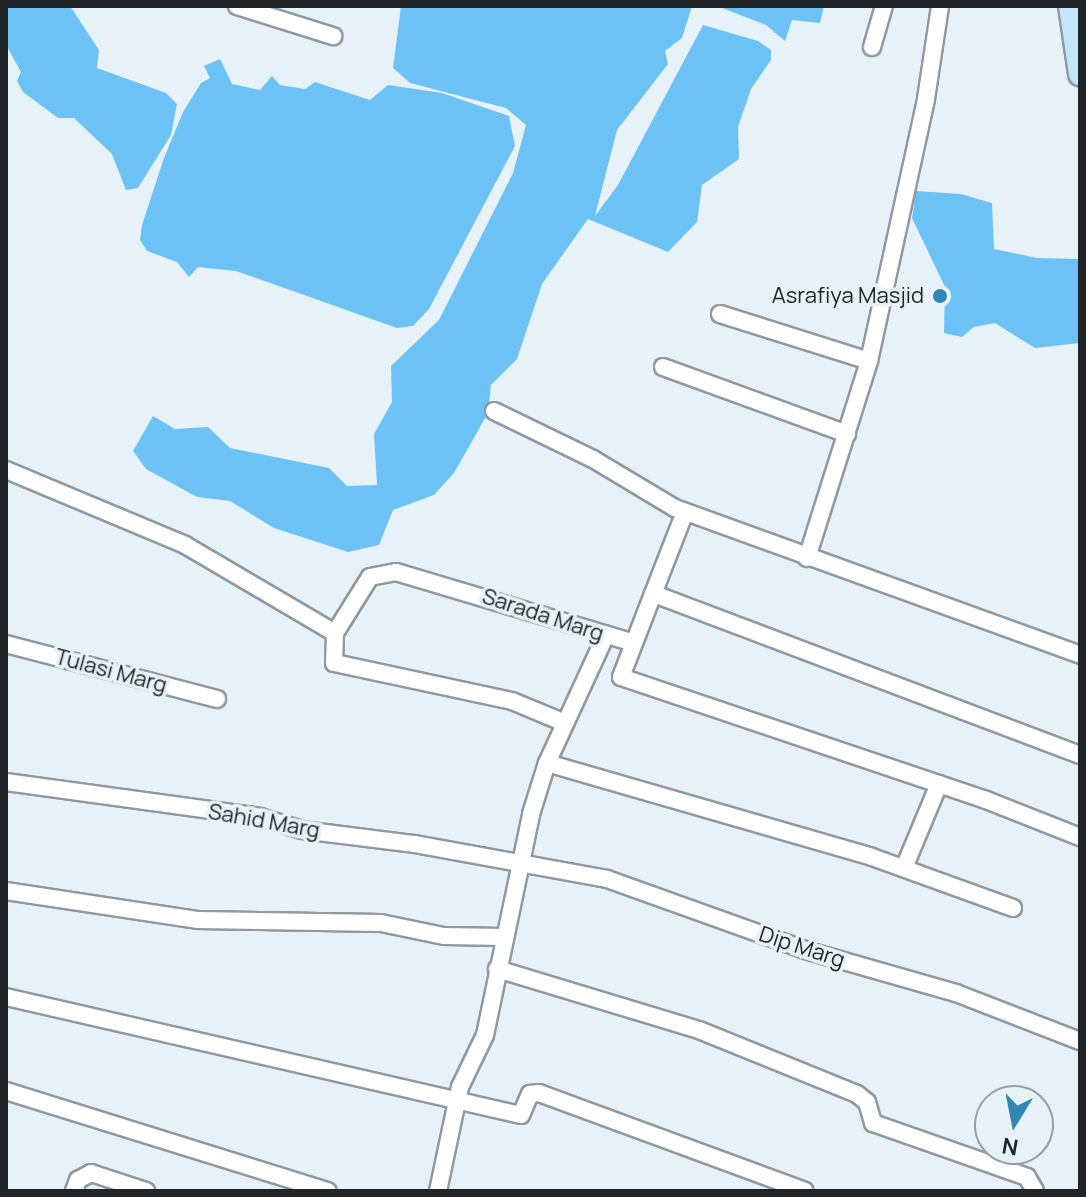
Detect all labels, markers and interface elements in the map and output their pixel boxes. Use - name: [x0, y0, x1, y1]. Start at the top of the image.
- place label: Asrafiya Masjid: [772, 283, 924, 309]
- marker: Asrafiya Masjid: [931, 287, 949, 305]
- street label: Sarada Marg: [479, 583, 607, 647]
- street label: Tulasi Marg: [52, 643, 170, 699]
- street label: Sahid Marg: [206, 798, 322, 844]
- street label: Dip Marg: [756, 921, 848, 973]
- north arrow: [974, 1085, 1054, 1165]
- text: N: [1000, 1131, 1021, 1163]

